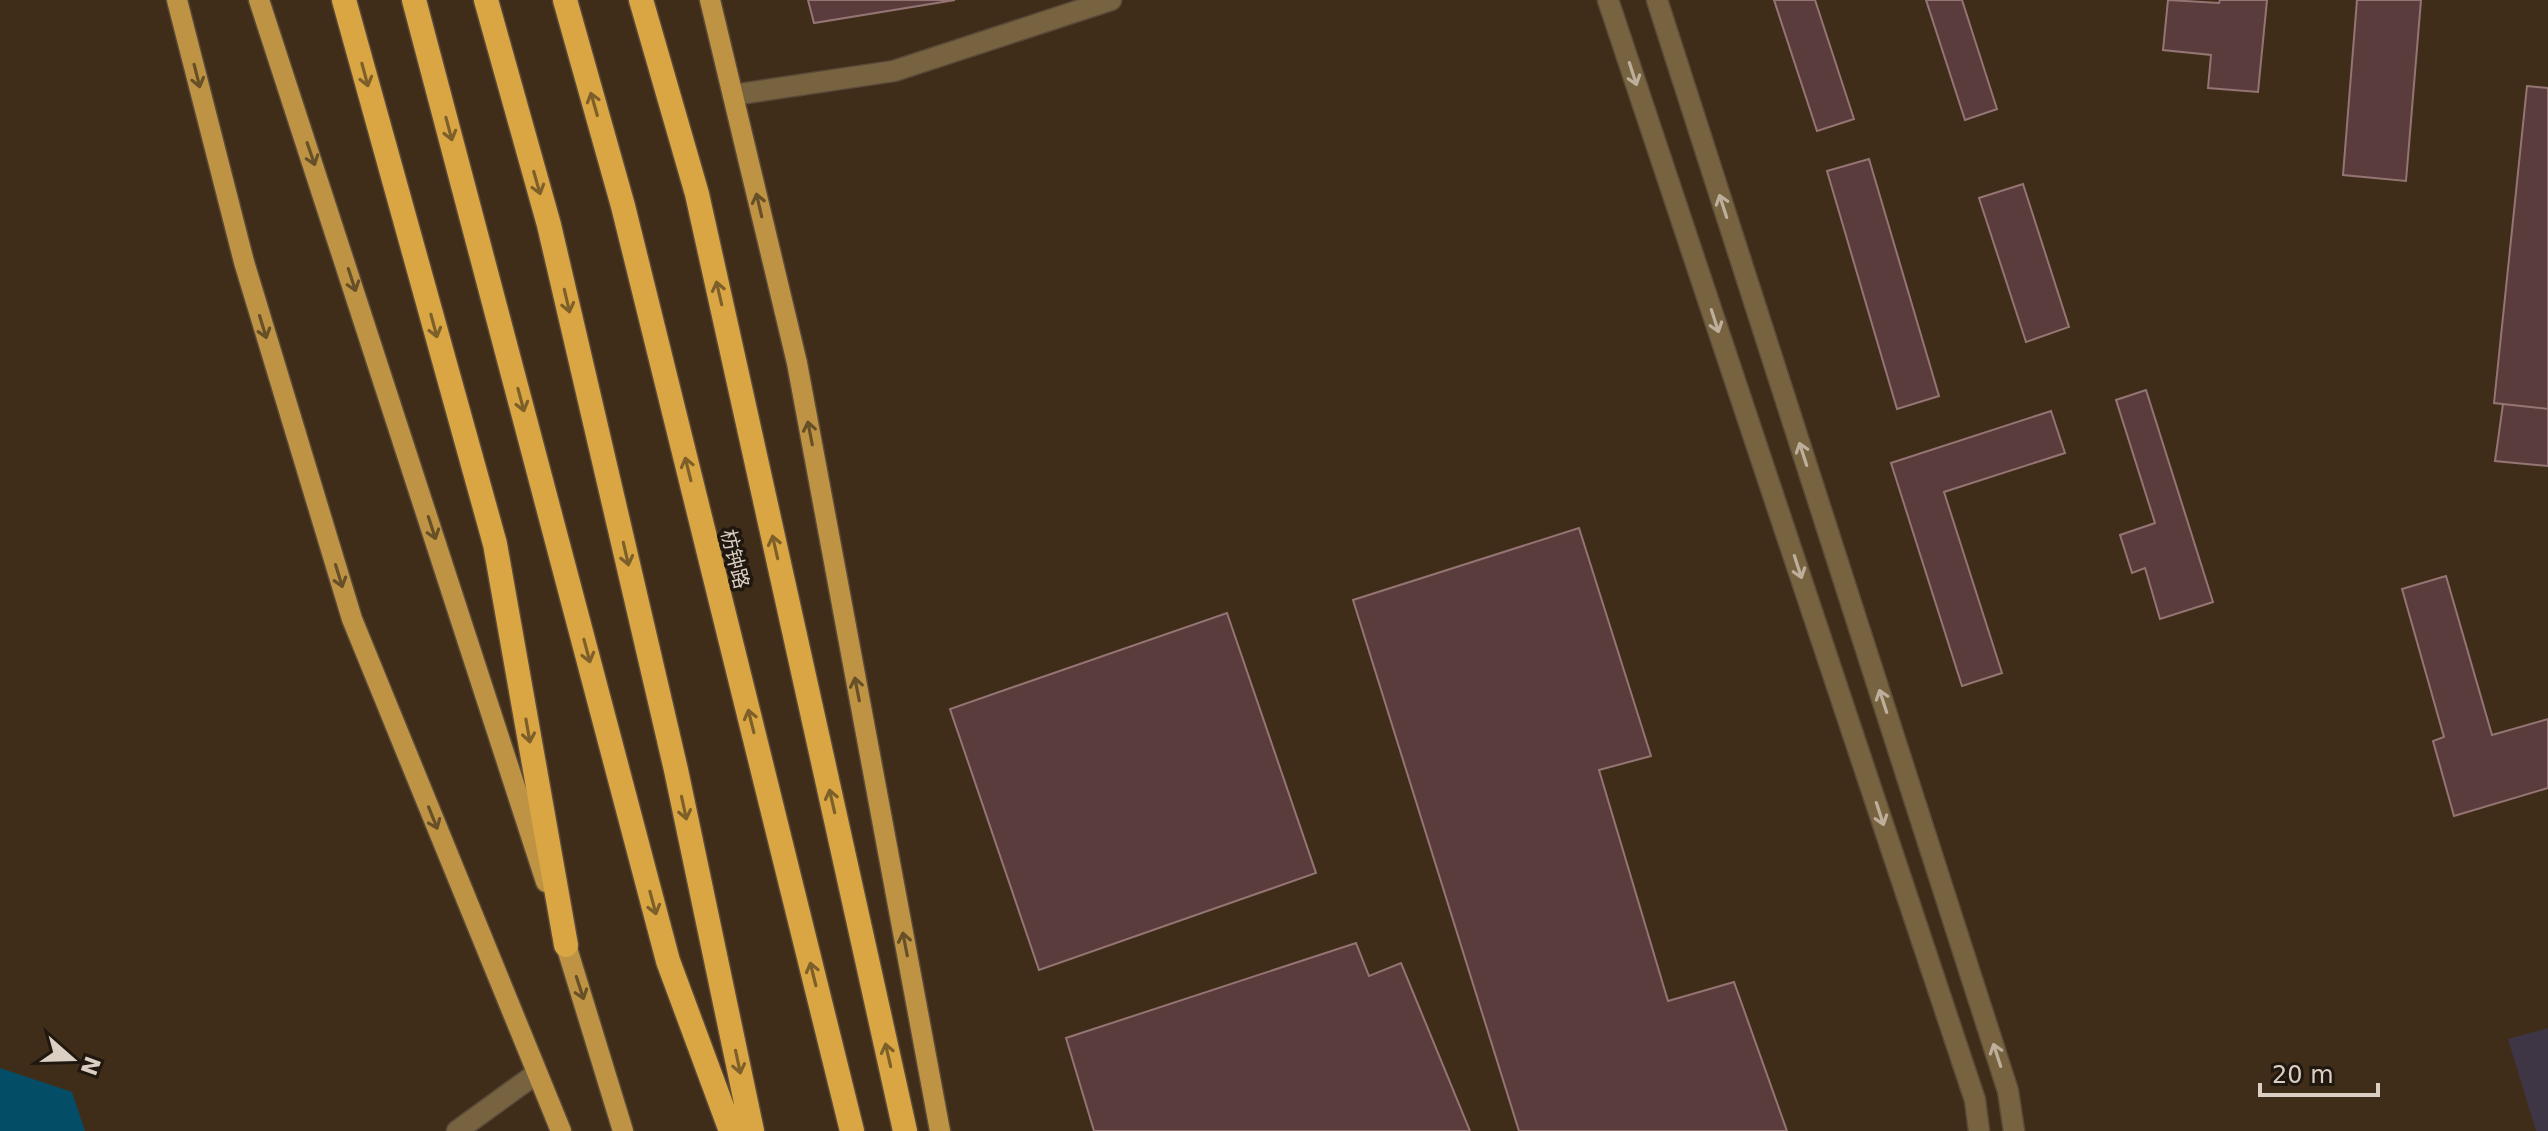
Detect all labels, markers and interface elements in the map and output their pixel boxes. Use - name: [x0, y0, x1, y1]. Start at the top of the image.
- one-way arrow: [1626, 61, 1641, 86]
- one-way arrow: [190, 62, 205, 88]
- one-way arrow: [358, 62, 373, 88]
- one-way arrow: [586, 91, 601, 117]
- one-way arrow: [443, 116, 458, 142]
- one-way arrow: [304, 141, 319, 166]
- one-way arrow: [530, 169, 545, 195]
- one-way arrow: [751, 193, 766, 218]
- one-way arrow: [1715, 194, 1730, 219]
- one-way arrow: [346, 267, 360, 292]
- one-way arrow: [711, 281, 726, 307]
- one-way arrow: [560, 288, 575, 314]
- one-way arrow: [1709, 308, 1724, 333]
- one-way arrow: [427, 312, 442, 338]
- one-way arrow: [256, 313, 271, 339]
- one-way arrow: [515, 386, 530, 412]
- one-way arrow: [802, 421, 817, 446]
- one-way arrow: [1795, 441, 1810, 467]
- one-way arrow: [680, 457, 695, 483]
- one-way arrow: [425, 514, 440, 540]
- street label: 枋钟路: [716, 527, 754, 591]
- one-way arrow: [767, 535, 782, 561]
- one-way arrow: [619, 541, 634, 567]
- one-way arrow: [1791, 555, 1806, 580]
- one-way arrow: [332, 562, 347, 588]
- one-way arrow: [580, 638, 595, 663]
- one-way arrow: [849, 676, 864, 702]
- one-way arrow: [1874, 689, 1889, 714]
- one-way arrow: [742, 709, 757, 735]
- one-way arrow: [522, 718, 537, 744]
- one-way arrow: [824, 789, 839, 814]
- one-way arrow: [678, 794, 693, 820]
- one-way arrow: [1873, 801, 1888, 826]
- one-way arrow: [427, 805, 441, 830]
- one-way arrow: [646, 889, 661, 915]
- one-way arrow: [897, 932, 912, 957]
- one-way arrow: [805, 961, 820, 987]
- one-way arrow: [573, 975, 588, 1001]
- north arrow: [32, 1019, 112, 1099]
- one-way arrow: [880, 1043, 895, 1068]
- one-way arrow: [1988, 1043, 2003, 1068]
- scale bar: [2260, 1047, 2378, 1097]
- one-way arrow: [731, 1049, 746, 1075]
- text: N: [75, 1053, 105, 1079]
- text: 20 m: [2272, 1061, 2334, 1089]

